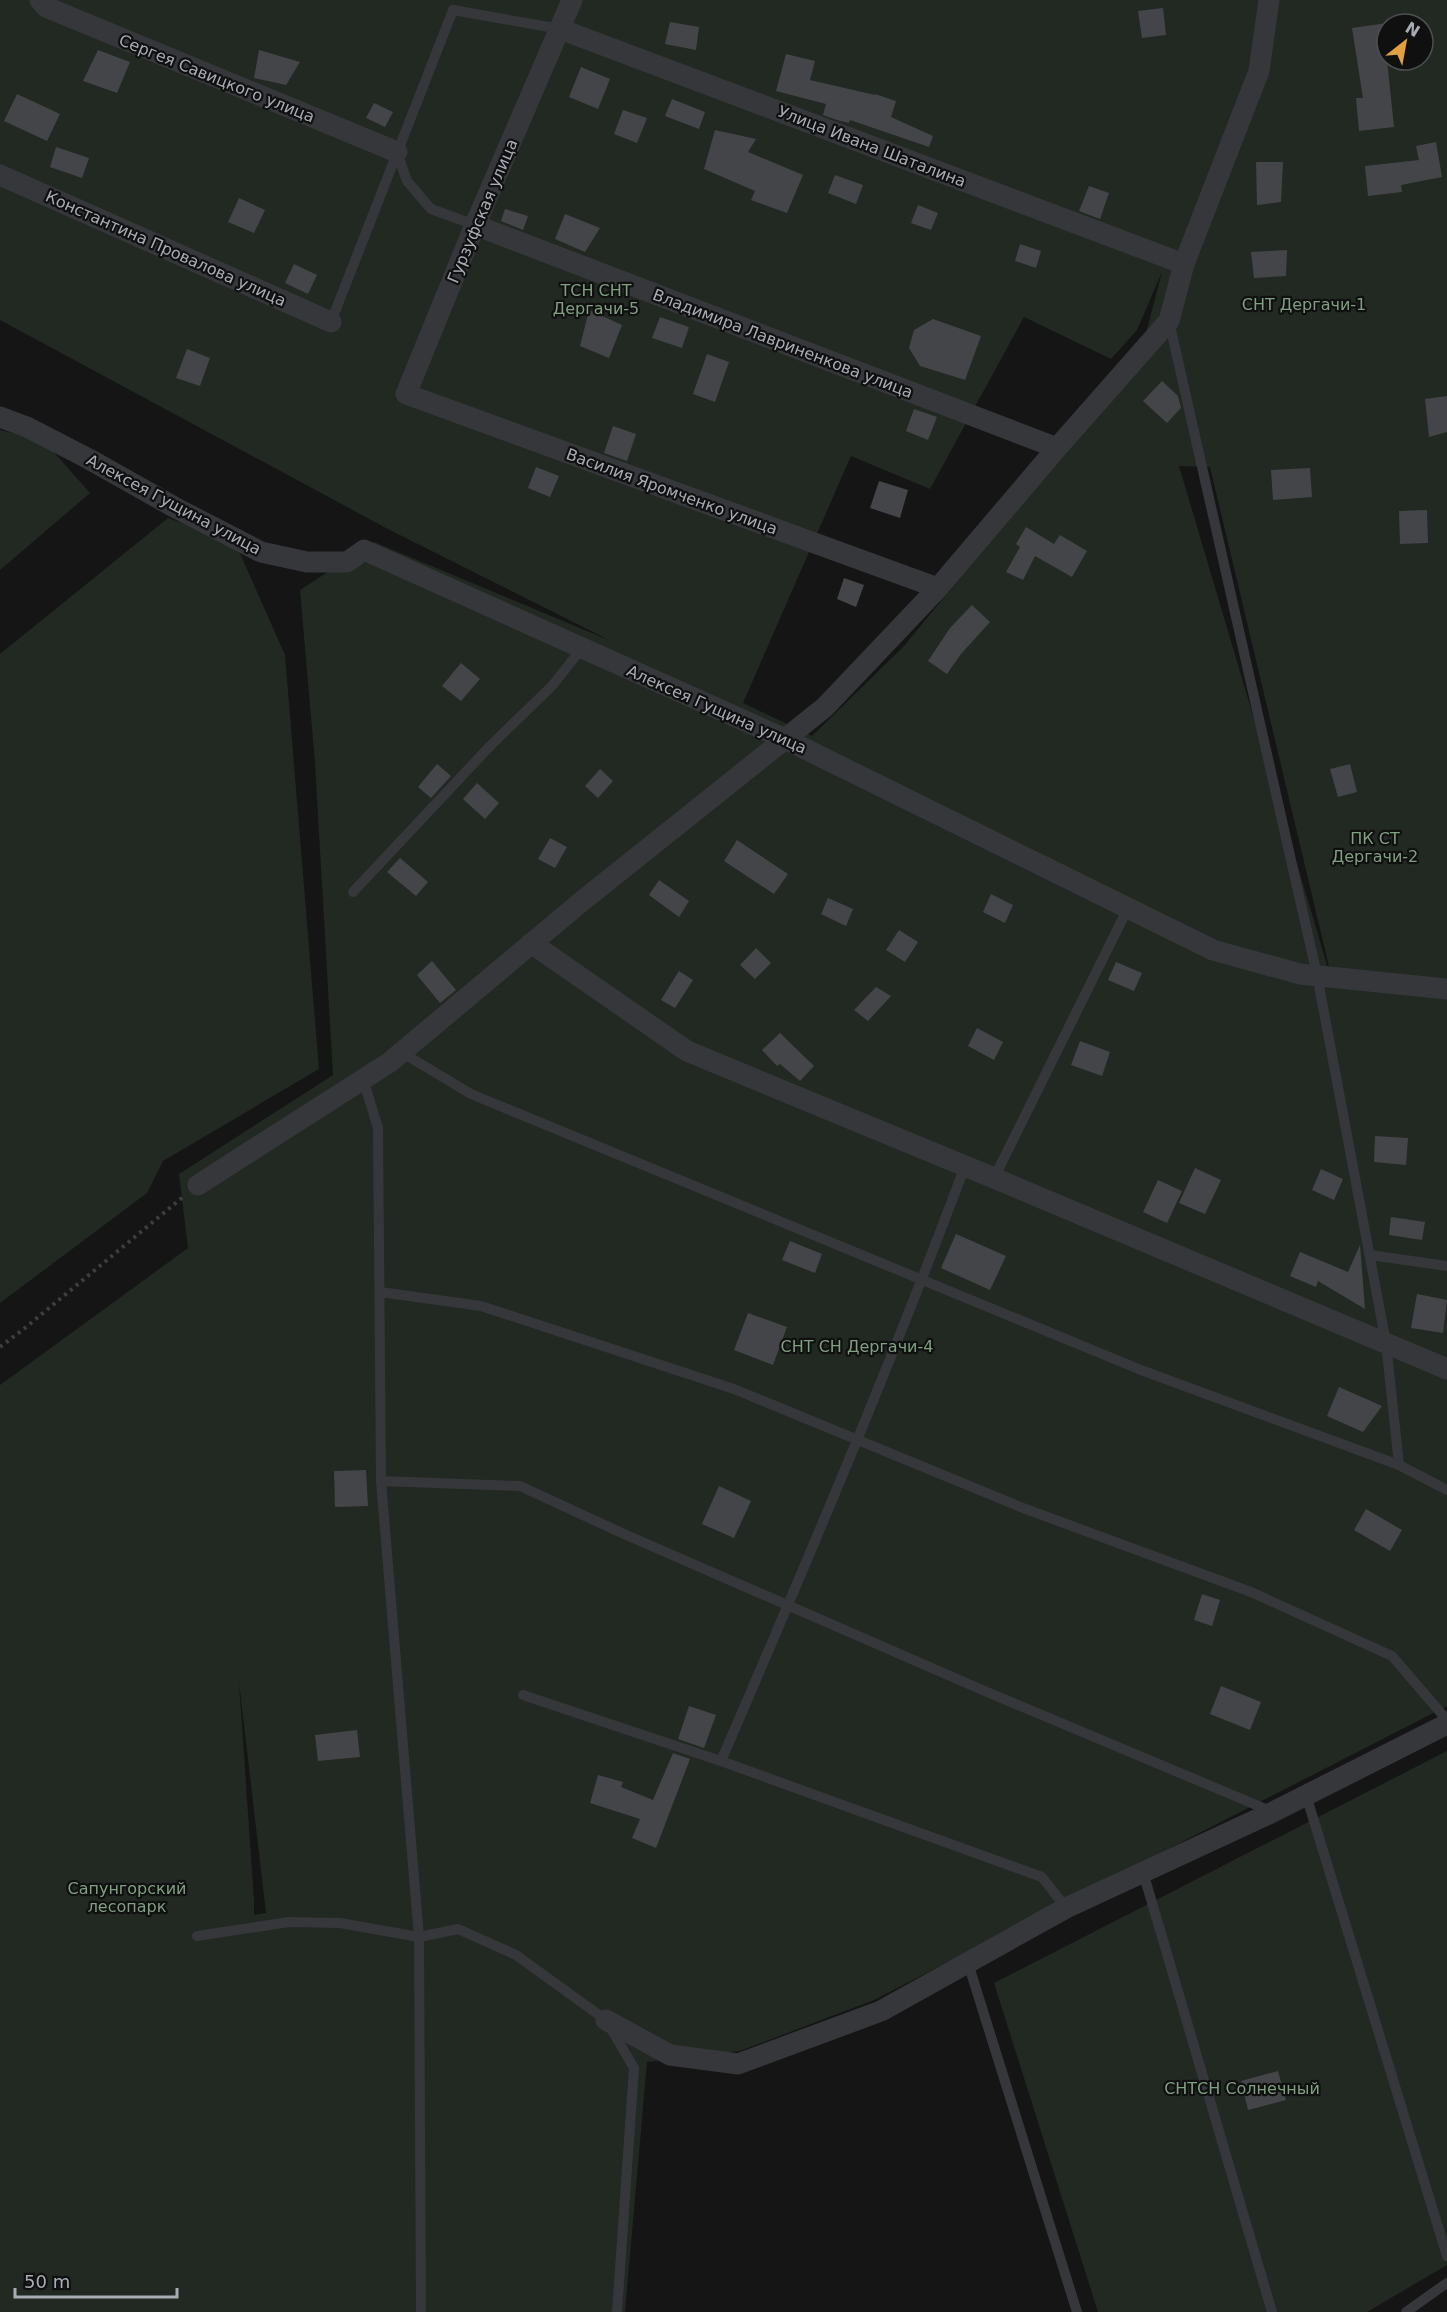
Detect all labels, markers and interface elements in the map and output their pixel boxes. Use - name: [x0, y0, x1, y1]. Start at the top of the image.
- north arrow: [1375, 12, 1435, 72]
- text: N: [1402, 18, 1423, 41]
- street label: Сергея Савицкого улица: [116, 30, 317, 126]
- street label: Улица Ивана Шаталина: [775, 102, 968, 191]
- street label: Гурзуфская улица: [443, 136, 521, 286]
- street label: Константина Провалова улица: [43, 187, 289, 310]
- park label: ТСН СНТ Дергачи-5: [553, 281, 639, 318]
- street label: Владимира Лавриненкова улица: [650, 285, 916, 402]
- park label: СНТ Дергачи-1: [1242, 295, 1366, 314]
- street label: Василия Яромченко улица: [564, 444, 780, 539]
- street label: Алексея Гущина улица: [83, 450, 264, 559]
- street label: Алексея Гущина улица: [624, 661, 810, 758]
- park label: ПК СТ Дергачи-2: [1332, 829, 1418, 866]
- park label: СНТ СН Дергачи-4: [781, 1337, 933, 1356]
- park label: Сапунгорский лесопарк: [68, 1879, 186, 1916]
- park label: СНТСН Солнечный: [1164, 2079, 1320, 2098]
- scale bar: [15, 2261, 177, 2299]
- text: 50 m: [24, 2271, 70, 2292]

